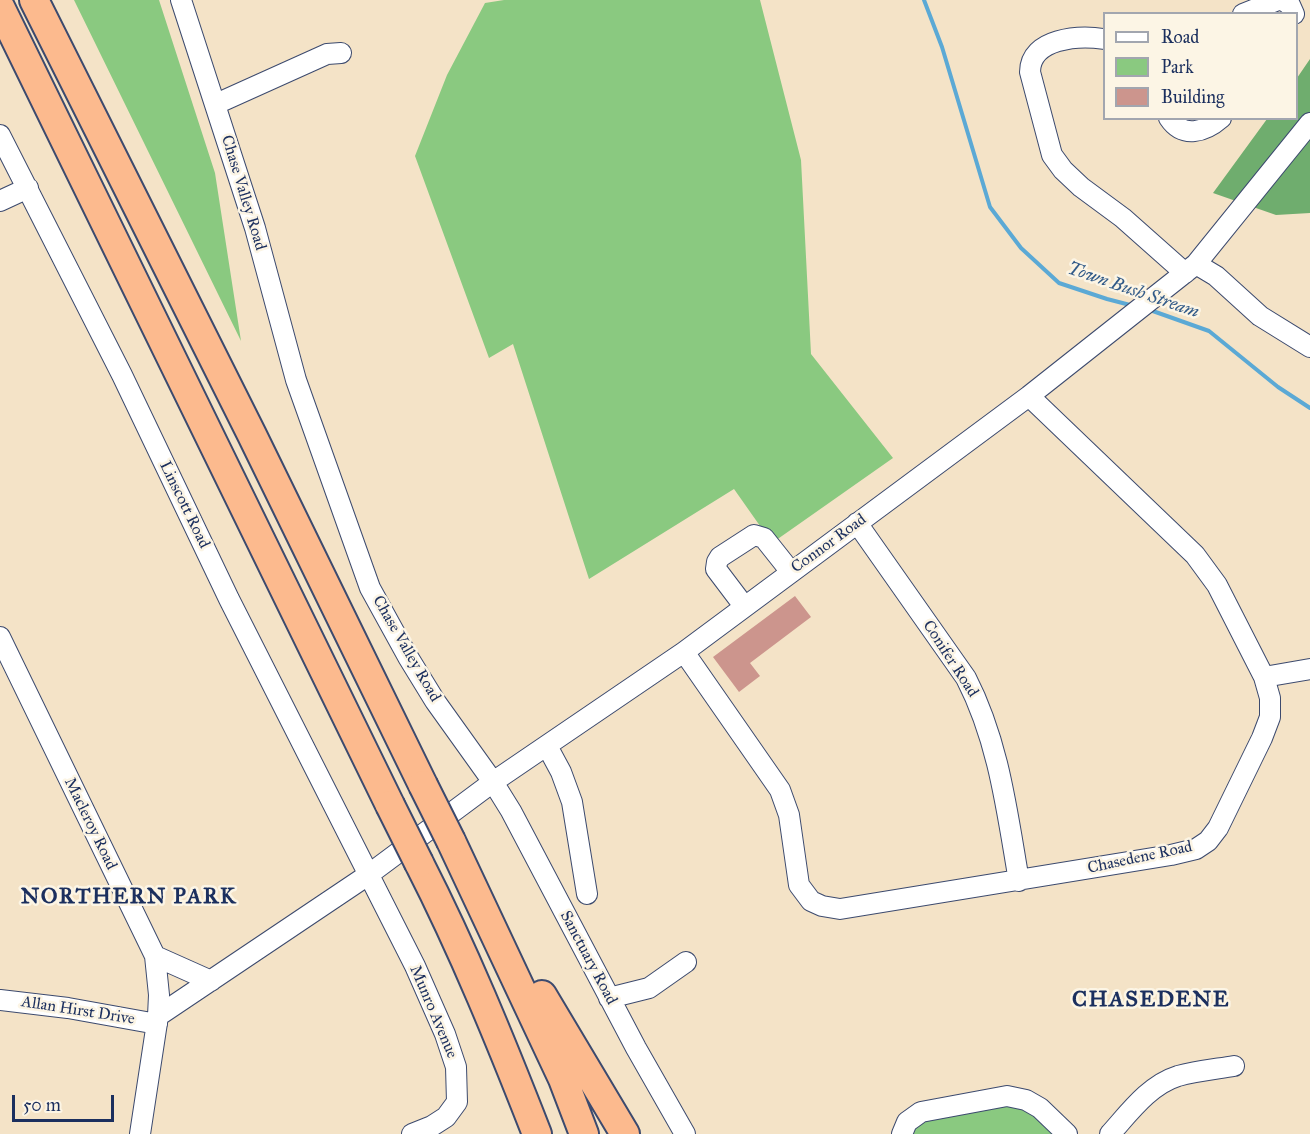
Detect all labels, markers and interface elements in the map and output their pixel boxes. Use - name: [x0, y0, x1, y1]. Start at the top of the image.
- legend: [1103, 12, 1298, 120]
- text: Road: [1161, 26, 1199, 48]
- text: Park: [1161, 56, 1194, 78]
- text: Building: [1161, 86, 1224, 108]
- street label: Chase Valley Road: [216, 133, 270, 253]
- water label: Town Bush Stream: [1064, 258, 1202, 324]
- street label: Linscott Road: [155, 458, 213, 552]
- street label: Connor Road: [788, 510, 870, 578]
- street label: Chase Valley Road: [368, 593, 444, 705]
- street label: Conifer Road: [918, 617, 982, 701]
- street label: Macleroy Road: [59, 775, 121, 873]
- street label: Chasedene Road: [1086, 838, 1194, 878]
- district label: NORTHERN PARK: [21, 885, 237, 911]
- street label: Sanctuary Road: [555, 908, 621, 1008]
- street label: Munro Avenue: [405, 963, 461, 1061]
- district label: CHASEDENE: [1072, 988, 1230, 1014]
- street label: Allan Hirst Drive: [20, 993, 136, 1029]
- scale bar: [15, 1083, 117, 1121]
- text: 50 m: [23, 1094, 61, 1116]

